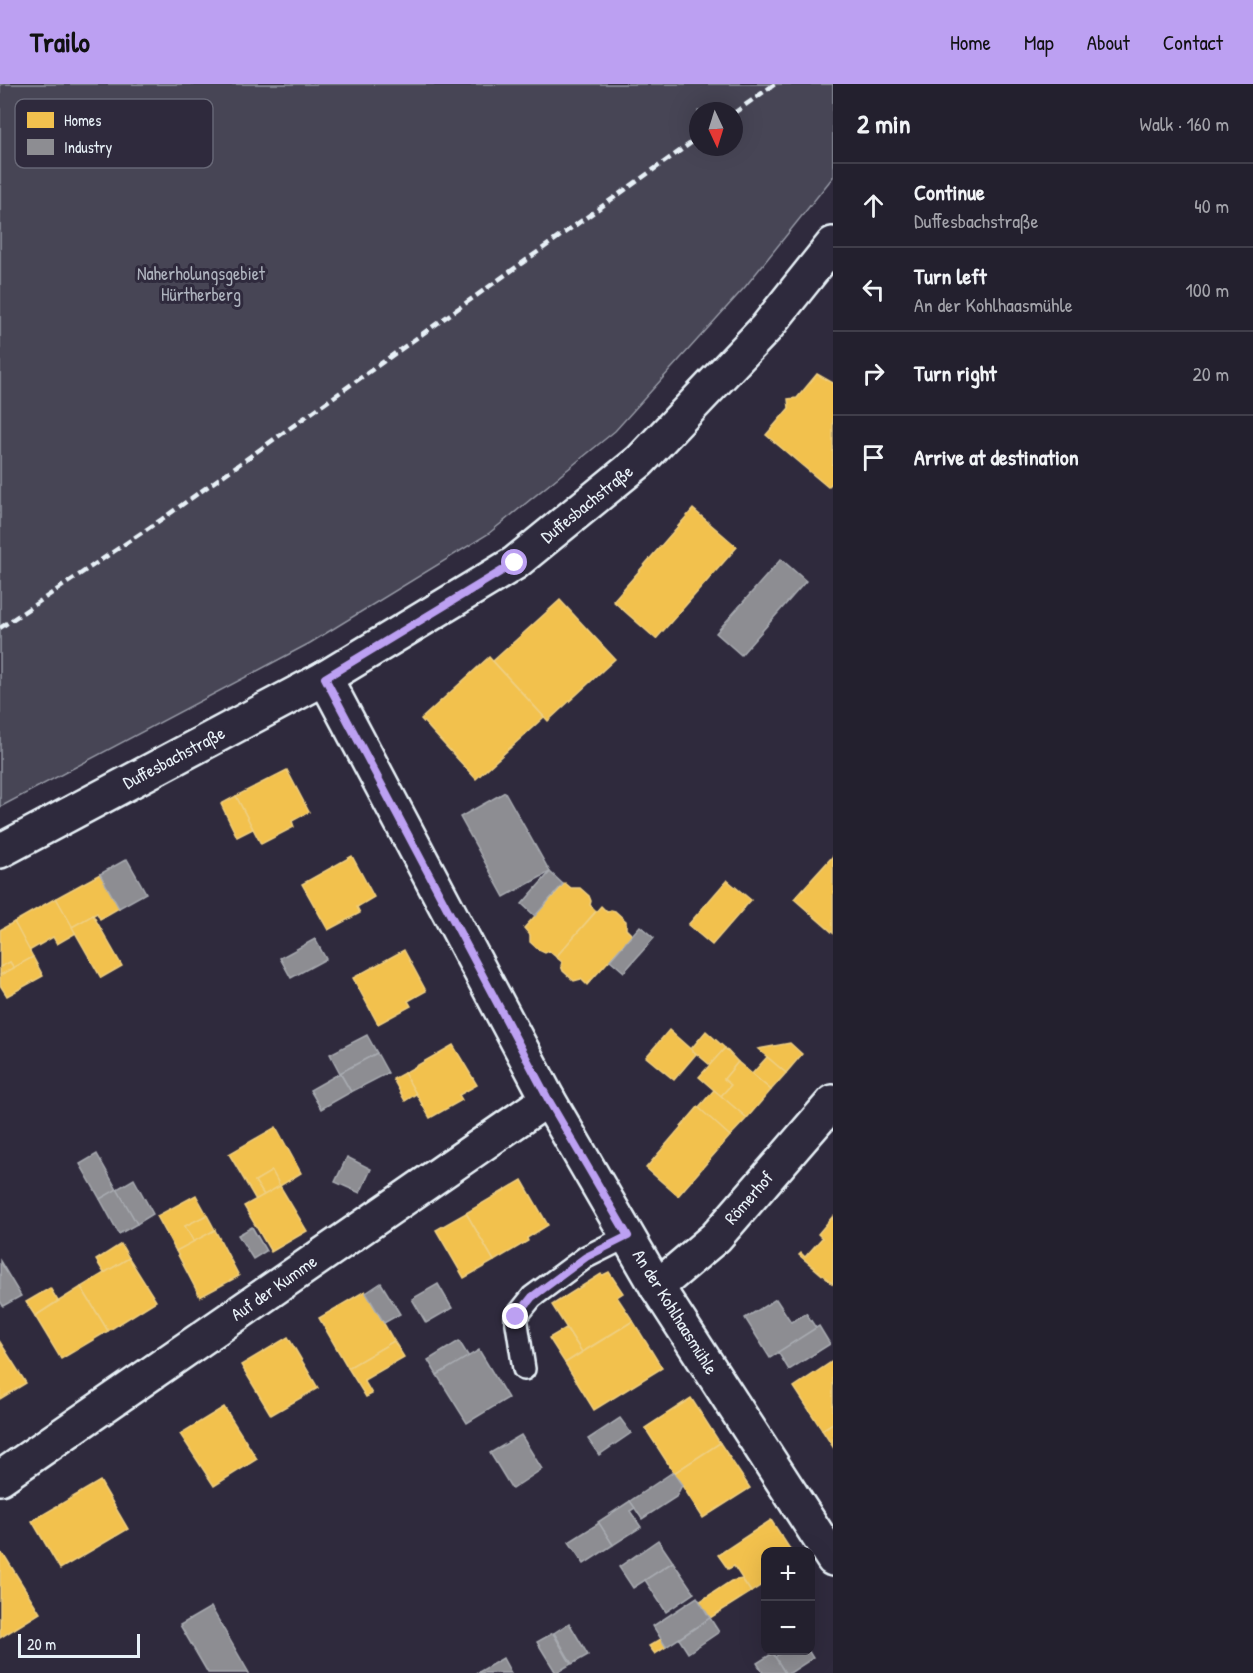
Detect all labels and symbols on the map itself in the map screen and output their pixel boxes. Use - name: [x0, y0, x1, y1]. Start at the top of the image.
- legend: [15, 99, 213, 168]
- north arrow: [689, 102, 743, 156]
- text: Homes: [64, 109, 101, 131]
- text: Industry: [64, 136, 112, 158]
- park label: Naherholungsgebiet Hürtherberg: [137, 261, 266, 307]
- street label: Duffesbachstraße: [535, 459, 638, 549]
- route start: [501, 549, 527, 575]
- street label: Duffesbachstraße: [118, 720, 229, 795]
- street label: Römerhof: [719, 1165, 779, 1230]
- street label: An der Kohlhaasmühle: [627, 1245, 724, 1379]
- street label: Auf der Kumme: [226, 1249, 322, 1327]
- route end: [502, 1303, 528, 1329]
- scale bar: [18, 1631, 140, 1658]

